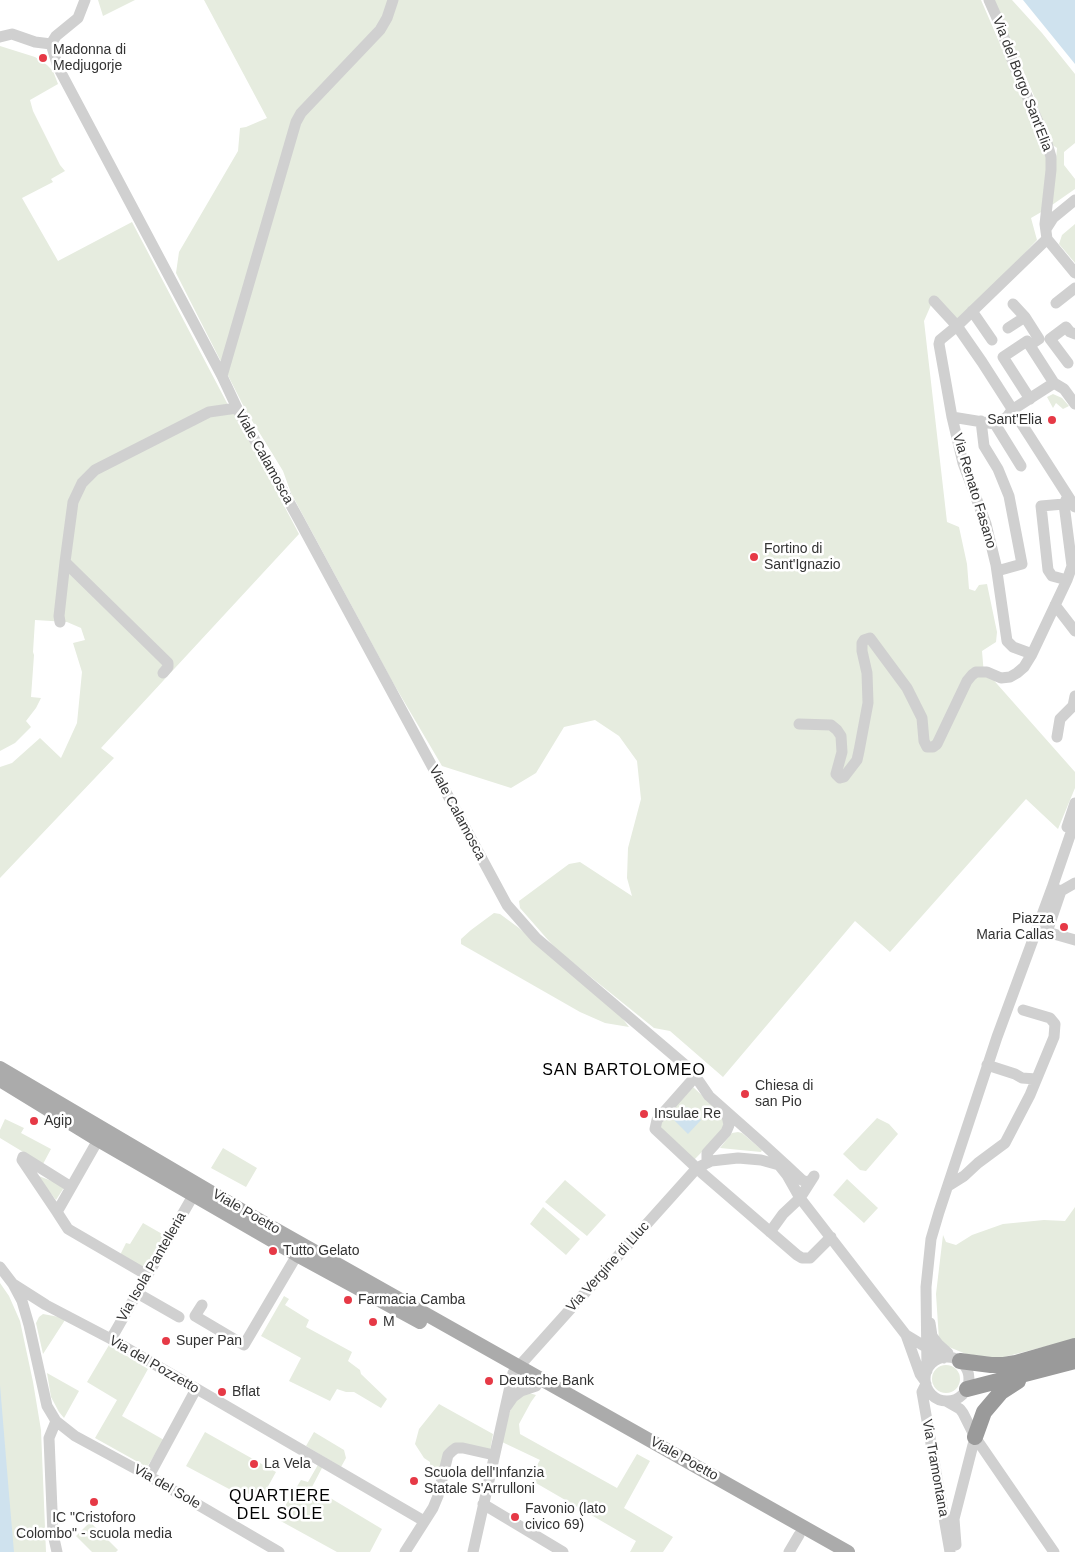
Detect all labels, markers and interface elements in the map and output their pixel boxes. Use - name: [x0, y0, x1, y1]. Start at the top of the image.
- street label: Via del Borgo Sant'Elia: [989, 14, 1055, 154]
- place label: Madonna di Medjugorje: [53, 42, 126, 74]
- marker: Madonna di Medjugorje: [37, 52, 49, 64]
- street label: Viale Calamosca: [231, 407, 297, 507]
- place label: Sant'Elia: [987, 412, 1042, 428]
- marker: Sant'Elia: [1046, 414, 1058, 426]
- street label: Via Renato Fasano: [948, 431, 1000, 551]
- place label: Fortino di Sant'Ignazio: [764, 541, 841, 574]
- marker: Fortino di Sant'Ignazio: [748, 551, 760, 563]
- street label: Viale Calamosca: [425, 763, 489, 863]
- place label: Piazza Maria Callas: [976, 911, 1054, 944]
- marker: Piazza Maria Callas: [1058, 921, 1070, 933]
- district label: SAN BARTOLOMEO: [540, 1061, 708, 1081]
- place label: Chiesa di san Pio: [755, 1078, 813, 1110]
- marker: Chiesa di san Pio: [739, 1088, 751, 1100]
- place label: Insulae Re: [654, 1106, 721, 1122]
- marker: Insulae Re: [638, 1108, 650, 1120]
- place label: Agip: [44, 1113, 72, 1129]
- marker: Agip: [28, 1115, 40, 1127]
- street label: Viale Poetto: [209, 1186, 283, 1238]
- street label: Via Isola Pantelleria: [114, 1209, 190, 1325]
- street label: Via Vergine di Lluc: [563, 1218, 653, 1316]
- place label: Tutto Gelato: [283, 1243, 360, 1259]
- marker: Tutto Gelato: [267, 1245, 279, 1257]
- place label: Farmacia Camba: [358, 1292, 465, 1308]
- marker: Farmacia Camba: [342, 1294, 354, 1306]
- place label: M: [383, 1314, 395, 1330]
- marker: M: [367, 1316, 379, 1328]
- street label: Via del Pozzetto: [106, 1332, 202, 1398]
- place label: Super Pan: [176, 1333, 242, 1349]
- marker: Super Pan: [160, 1335, 172, 1347]
- place label: Deutsche Bank: [499, 1373, 594, 1389]
- marker: Deutsche Bank: [483, 1375, 495, 1387]
- place label: Bflat: [232, 1384, 260, 1400]
- marker: Bflat: [216, 1386, 228, 1398]
- street label: Via Tramontana: [918, 1418, 952, 1518]
- street label: Viale Poetto: [647, 1433, 721, 1485]
- place label: La Vela: [264, 1456, 311, 1472]
- marker: La Vela: [248, 1458, 260, 1470]
- street label: Via del Sole: [131, 1461, 203, 1513]
- place label: Scuola dell'Infanzia Statale S'Arrulloni: [424, 1465, 544, 1498]
- marker: Scuola dell'Infanzia Statale S'Arrulloni: [408, 1475, 420, 1487]
- district label: QUARTIERE DEL SOLE: [228, 1487, 332, 1525]
- marker: IC "Cristoforo Colombo" - scuola media: [88, 1496, 100, 1508]
- place label: Favonio (lato civico 69): [525, 1501, 606, 1534]
- place label: IC "Cristoforo Colombo" - scuola media: [16, 1510, 172, 1542]
- marker: Favonio (lato civico 69): [509, 1511, 521, 1523]

